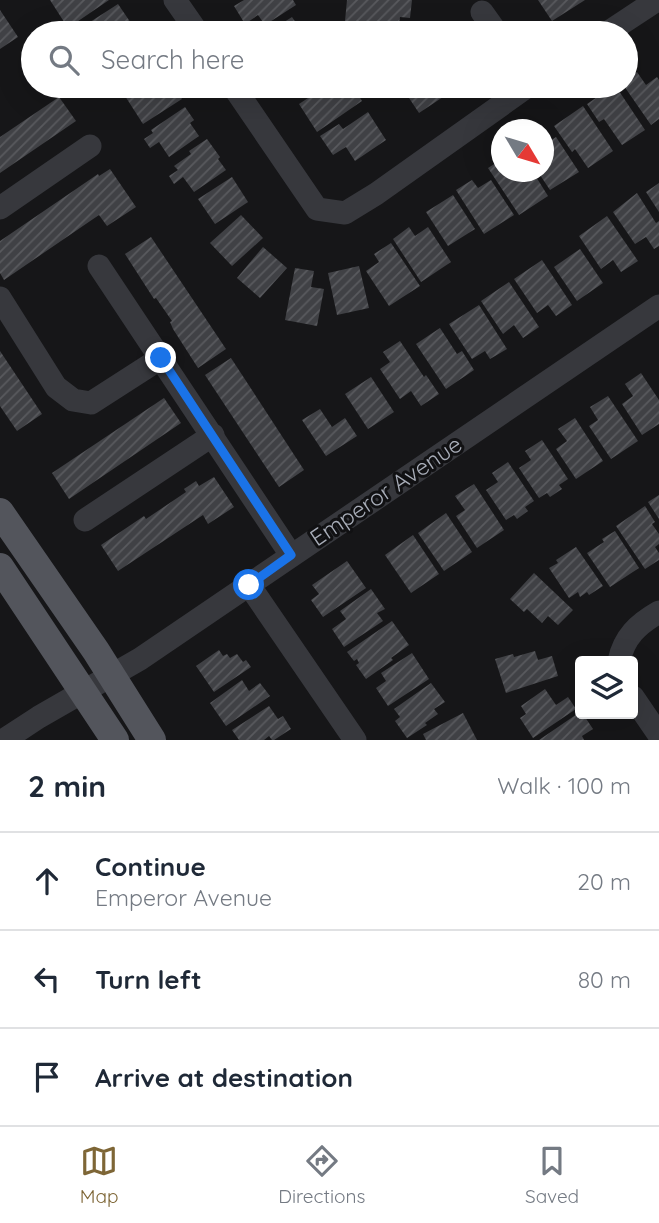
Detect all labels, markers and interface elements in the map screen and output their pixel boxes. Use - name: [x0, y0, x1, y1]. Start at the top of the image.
- search box: [21, 21, 638, 98]
- icon: search: [45, 41, 83, 79]
- text: Search here: [101, 43, 245, 76]
- north arrow: [491, 119, 554, 182]
- route end: [145, 342, 176, 373]
- street label: Emperor Avenue: [304, 429, 467, 552]
- route start: [233, 569, 264, 600]
- map controls: [575, 656, 638, 719]
- button: layers: [575, 656, 638, 719]
- text: 2 min: [28, 767, 106, 805]
- text: Walk · 100 m: [497, 771, 631, 800]
- text: Continue: [95, 850, 206, 883]
- icon: ahead: [28, 862, 66, 900]
- text: 20 m: [577, 867, 631, 896]
- text: Emperor Avenue: [95, 883, 272, 912]
- icon: left: [28, 960, 66, 998]
- text: Turn left: [95, 963, 202, 996]
- text: 80 m: [578, 965, 631, 994]
- icon: arrive: [28, 1058, 66, 1096]
- text: Arrive at destination: [95, 1061, 353, 1094]
- tab: Map: [80, 1142, 119, 1208]
- tab: Directions: [278, 1142, 365, 1208]
- tab: Saved: [525, 1142, 579, 1208]

